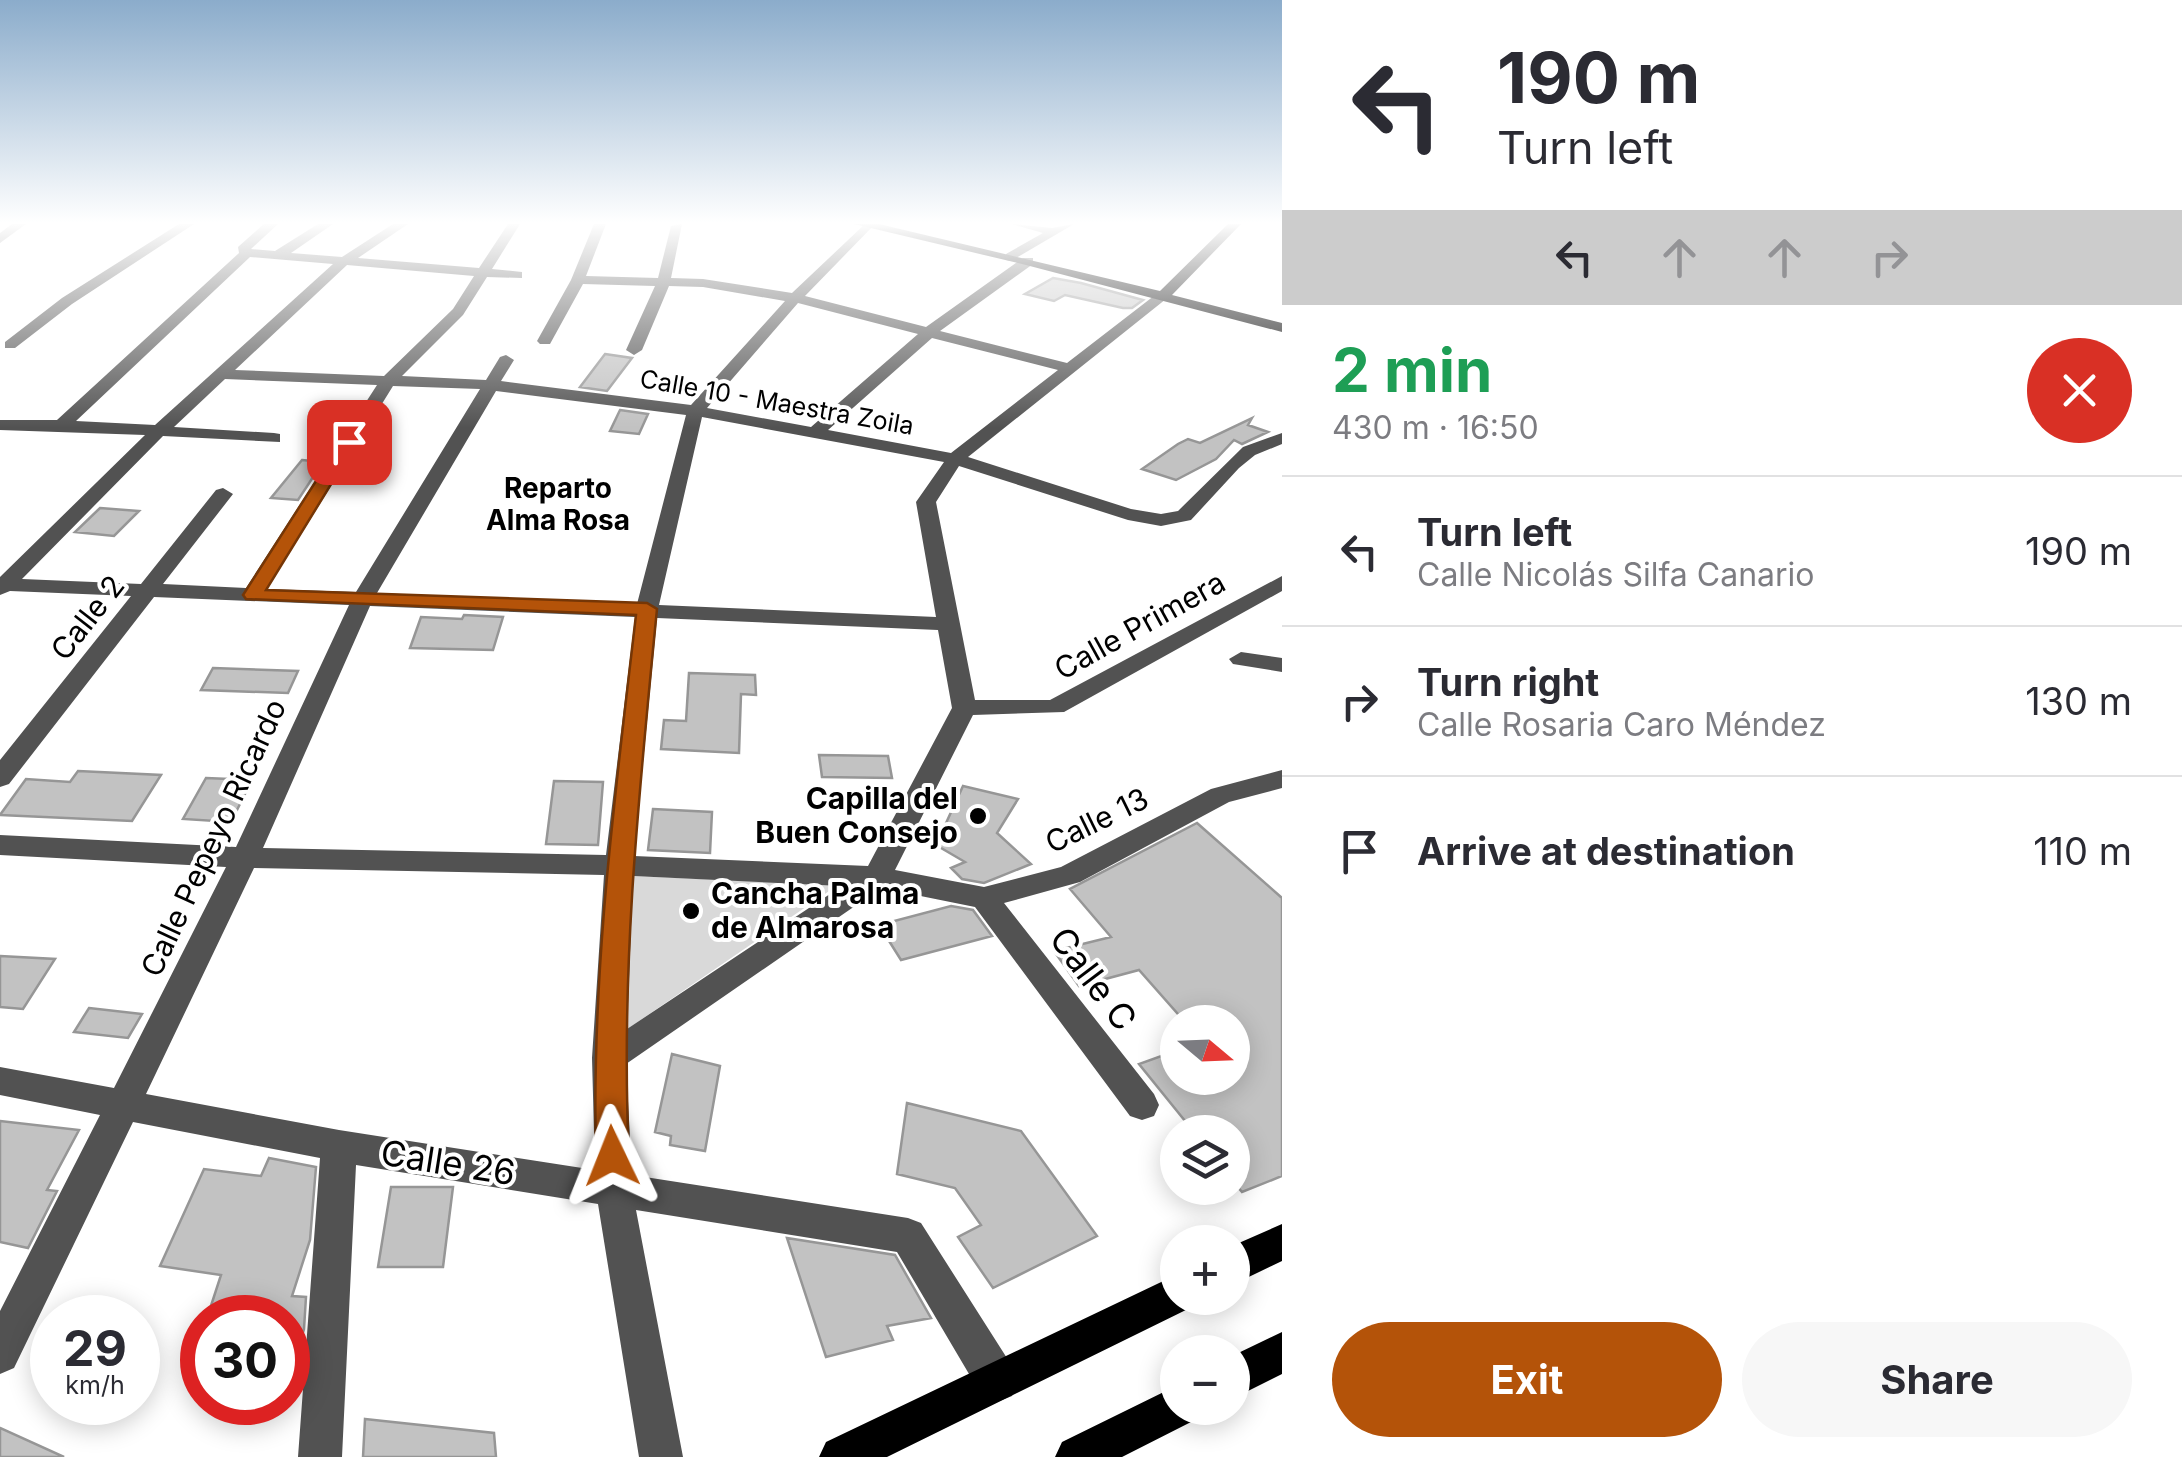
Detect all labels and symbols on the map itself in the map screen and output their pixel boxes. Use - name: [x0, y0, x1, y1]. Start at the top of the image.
- street label: Calle 10 - Maestra Zoila: [638, 363, 916, 441]
- pin: [307, 400, 392, 485]
- district label: Reparto Alma Rosa: [486, 471, 630, 537]
- street label: Calle Primera: [1048, 563, 1231, 687]
- street label: Calle 2: [43, 568, 131, 667]
- street label: Calle Pepeyo Ricardo: [133, 693, 293, 982]
- place label: Capilla del Buen Consejo: [755, 780, 958, 850]
- street label: Calle 13: [1039, 780, 1154, 860]
- marker: Capilla del Buen Consejo: [967, 805, 989, 827]
- place label: Cancha Palma de Almarosa: [711, 875, 920, 945]
- marker: Cancha Palma de Almarosa: [680, 900, 702, 922]
- street label: Calle C: [1042, 919, 1146, 1038]
- north arrow: [1160, 1005, 1250, 1095]
- position arrow: [560, 1104, 664, 1208]
- street label: Calle 26: [378, 1131, 518, 1193]
- speed limit sign: 30: [180, 1295, 310, 1425]

